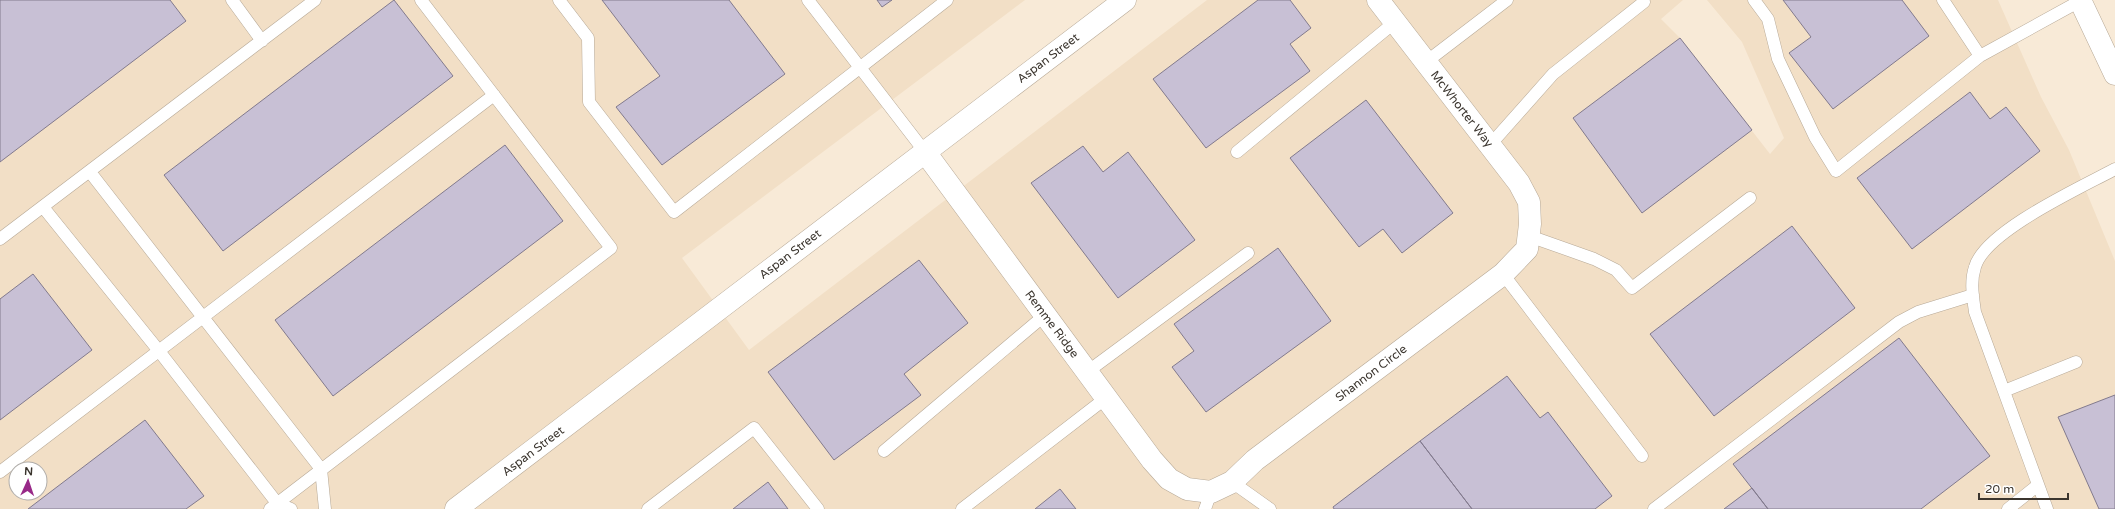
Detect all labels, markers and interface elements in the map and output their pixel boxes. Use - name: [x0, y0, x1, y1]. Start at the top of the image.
- street label: Aspan Street: [1014, 30, 1082, 86]
- street label: McWhorter Way: [1428, 68, 1496, 150]
- street label: Aspan Street: [756, 226, 824, 282]
- street label: Remme Ridge: [1022, 288, 1082, 361]
- street label: Shannon Circle: [1333, 342, 1410, 404]
- street label: Aspan Street: [499, 423, 567, 479]
- north arrow: [8, 461, 48, 501]
- text: N: [24, 465, 33, 478]
- scale bar: [1979, 475, 2068, 501]
- text: 20 m: [1985, 482, 2014, 496]

